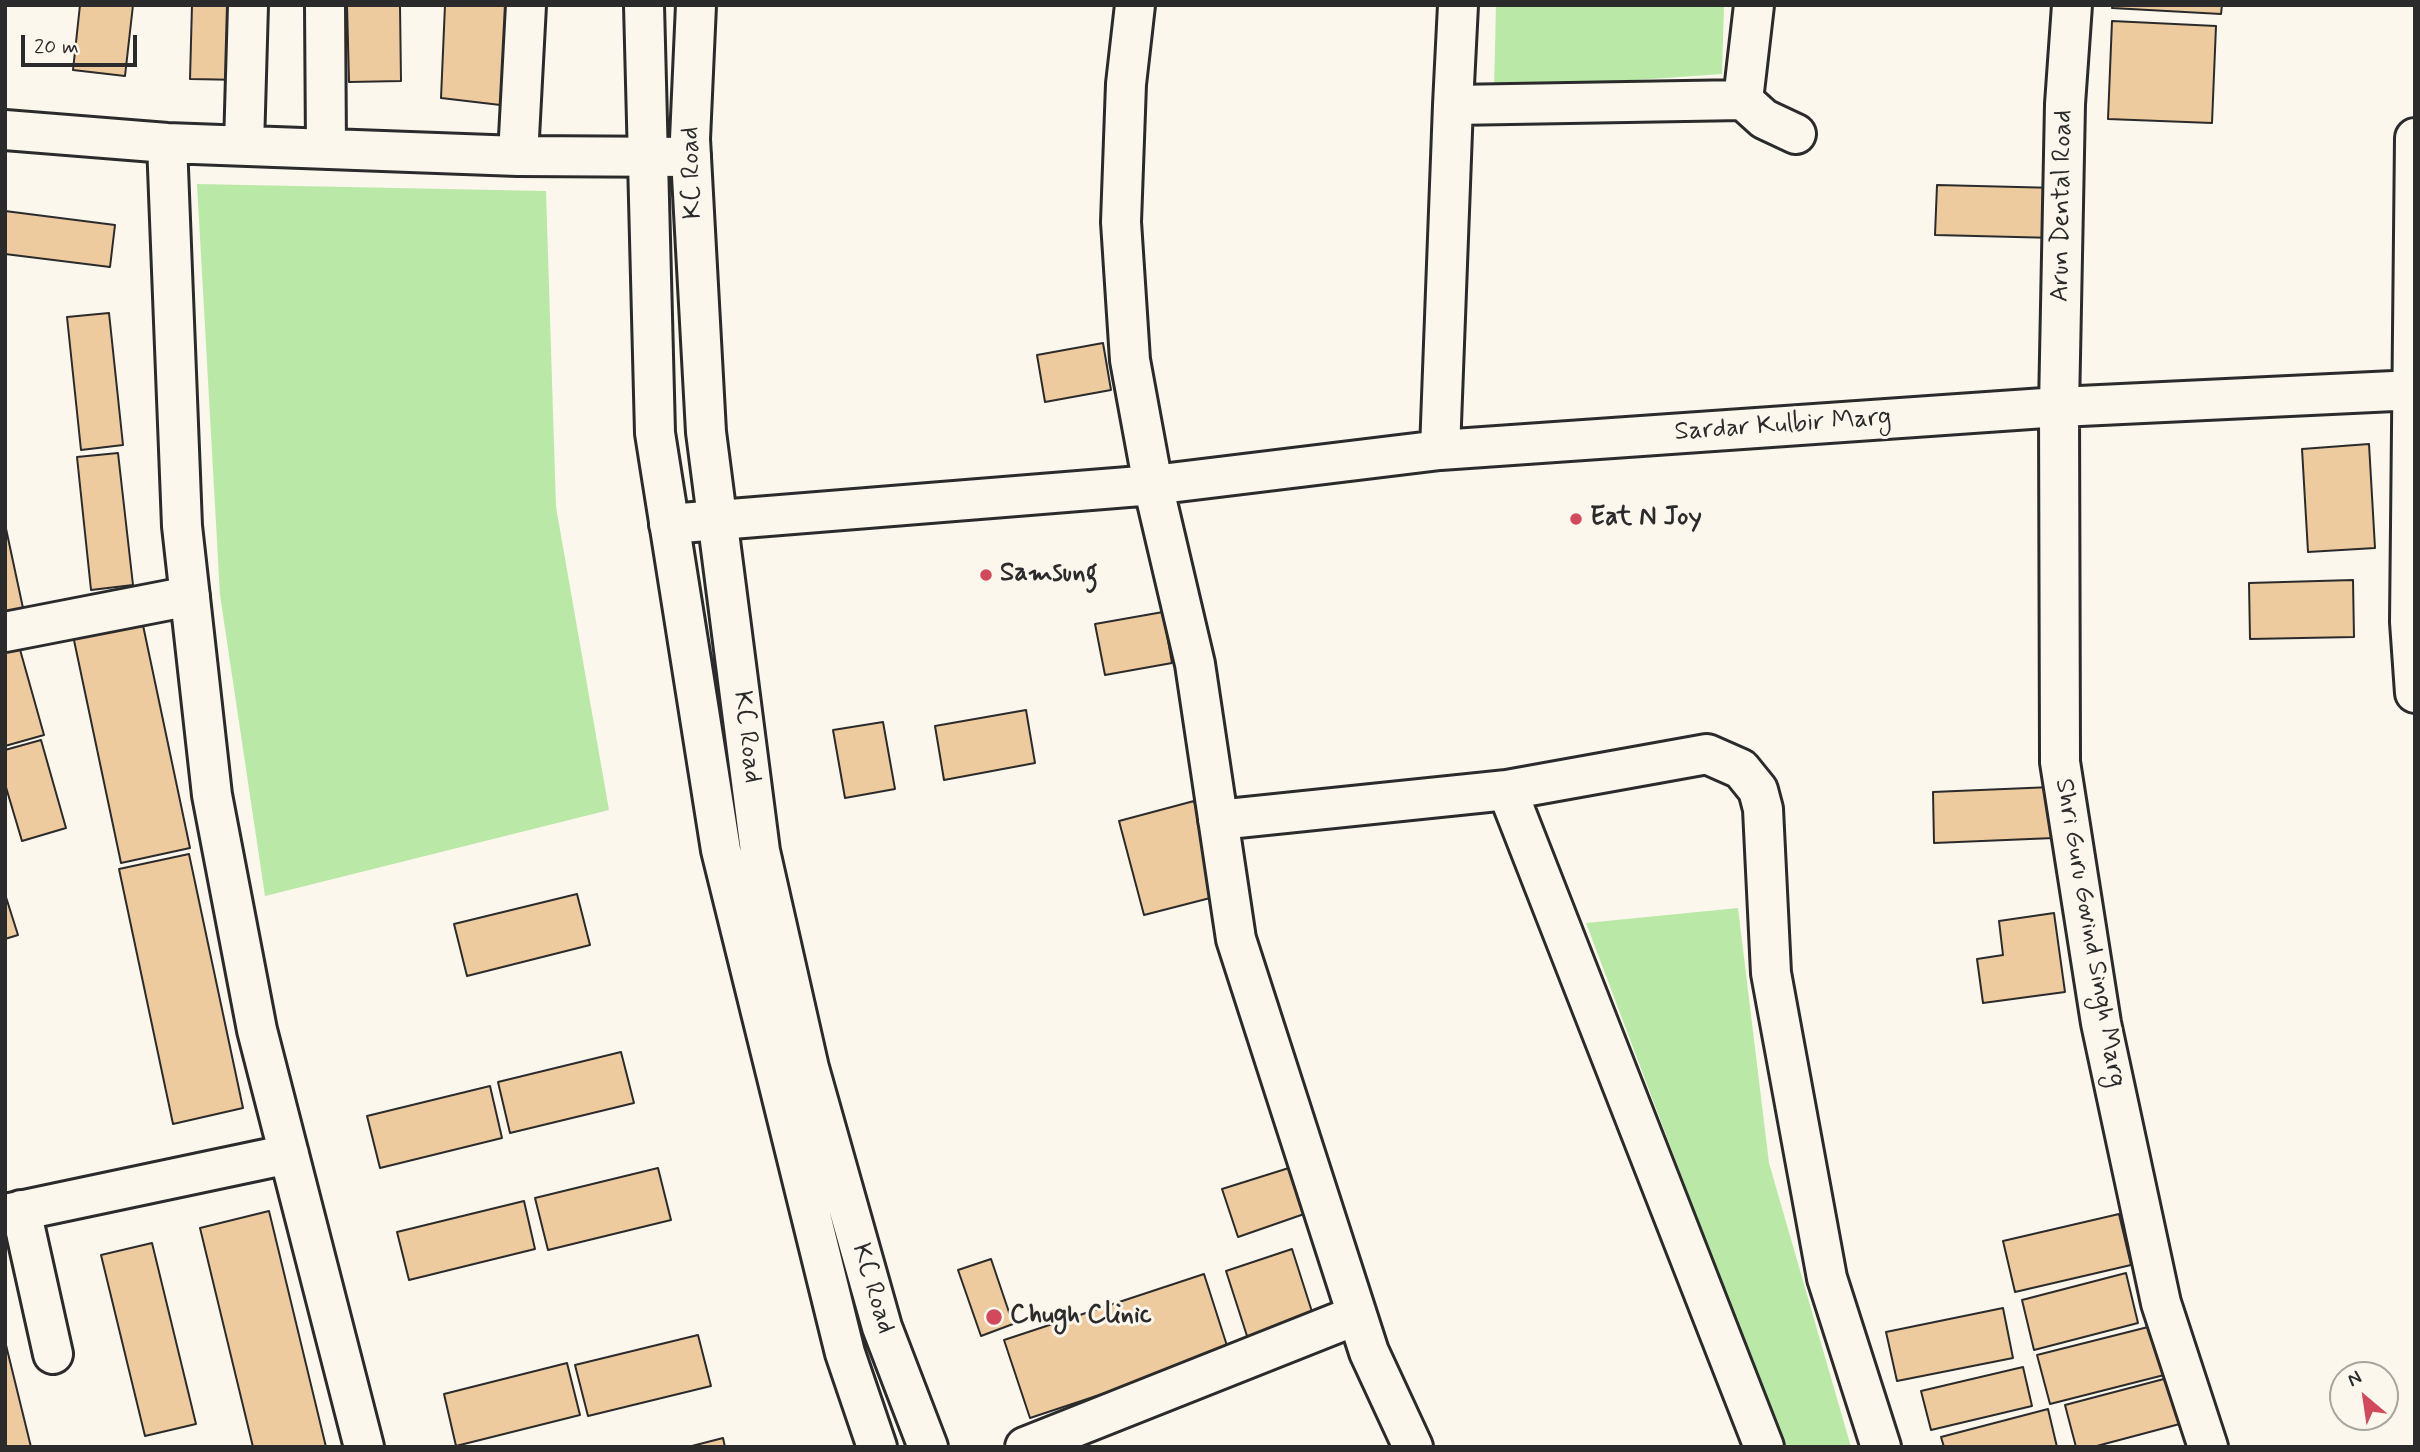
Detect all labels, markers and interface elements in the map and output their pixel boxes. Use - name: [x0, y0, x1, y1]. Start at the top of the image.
- scale bar: [24, 21, 140, 65]
- text: 20 m: [34, 33, 79, 61]
- street label: Arun Dental Road: [2046, 110, 2080, 302]
- street label: KC Road: [676, 126, 710, 220]
- street label: Sardar Kulbir Marg: [1674, 403, 1892, 449]
- place label: Eat N Joy: [1590, 503, 1702, 535]
- marker: Eat N Joy: [1568, 511, 1584, 527]
- place label: Samsung: [1000, 559, 1098, 591]
- marker: Samsung: [978, 567, 994, 583]
- street label: KC Road: [725, 689, 767, 785]
- street label: Shri Guru Govind Singh Marg: [2046, 776, 2132, 1090]
- street label: KC Road: [844, 1240, 900, 1338]
- place label: Chugh Clinic: [1010, 1301, 1152, 1333]
- marker: Chugh Clinic: [984, 1307, 1004, 1327]
- north arrow: [2329, 1361, 2399, 1431]
- text: N: [2343, 1365, 2366, 1393]

